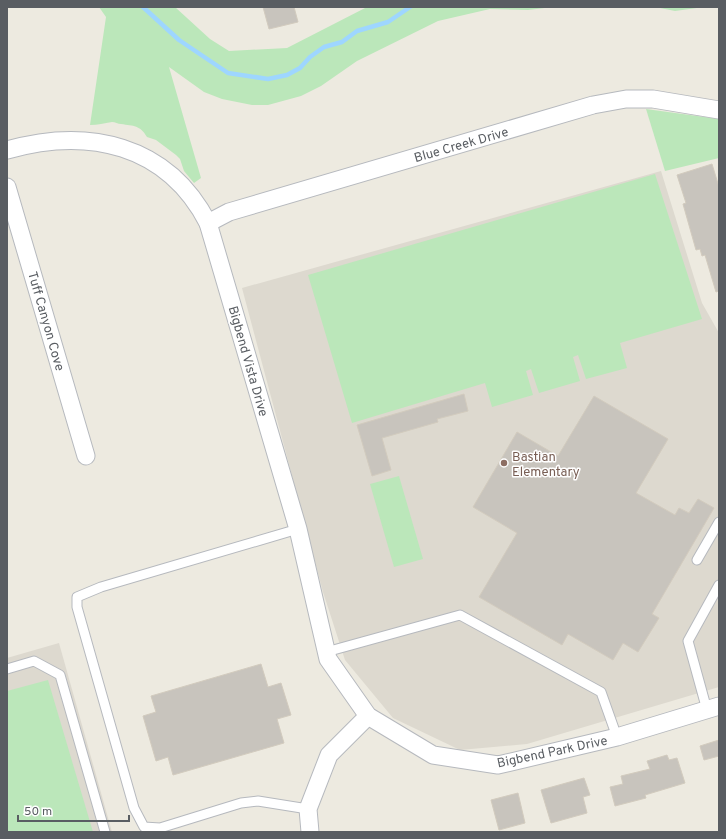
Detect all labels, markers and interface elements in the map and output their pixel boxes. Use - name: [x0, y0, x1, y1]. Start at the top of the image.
- street label: Blue Creek Drive: [413, 125, 511, 167]
- street label: Tuff Canyon Cove: [23, 270, 67, 373]
- street label: Bigbend Vista Drive: [224, 304, 271, 419]
- place label: Bastian Elementary: [512, 450, 580, 481]
- marker: Bastian Elementary: [499, 458, 509, 468]
- street label: Bigbend Park Drive: [496, 733, 609, 772]
- scale bar: [18, 797, 129, 823]
- text: 50 m: [24, 804, 52, 820]

